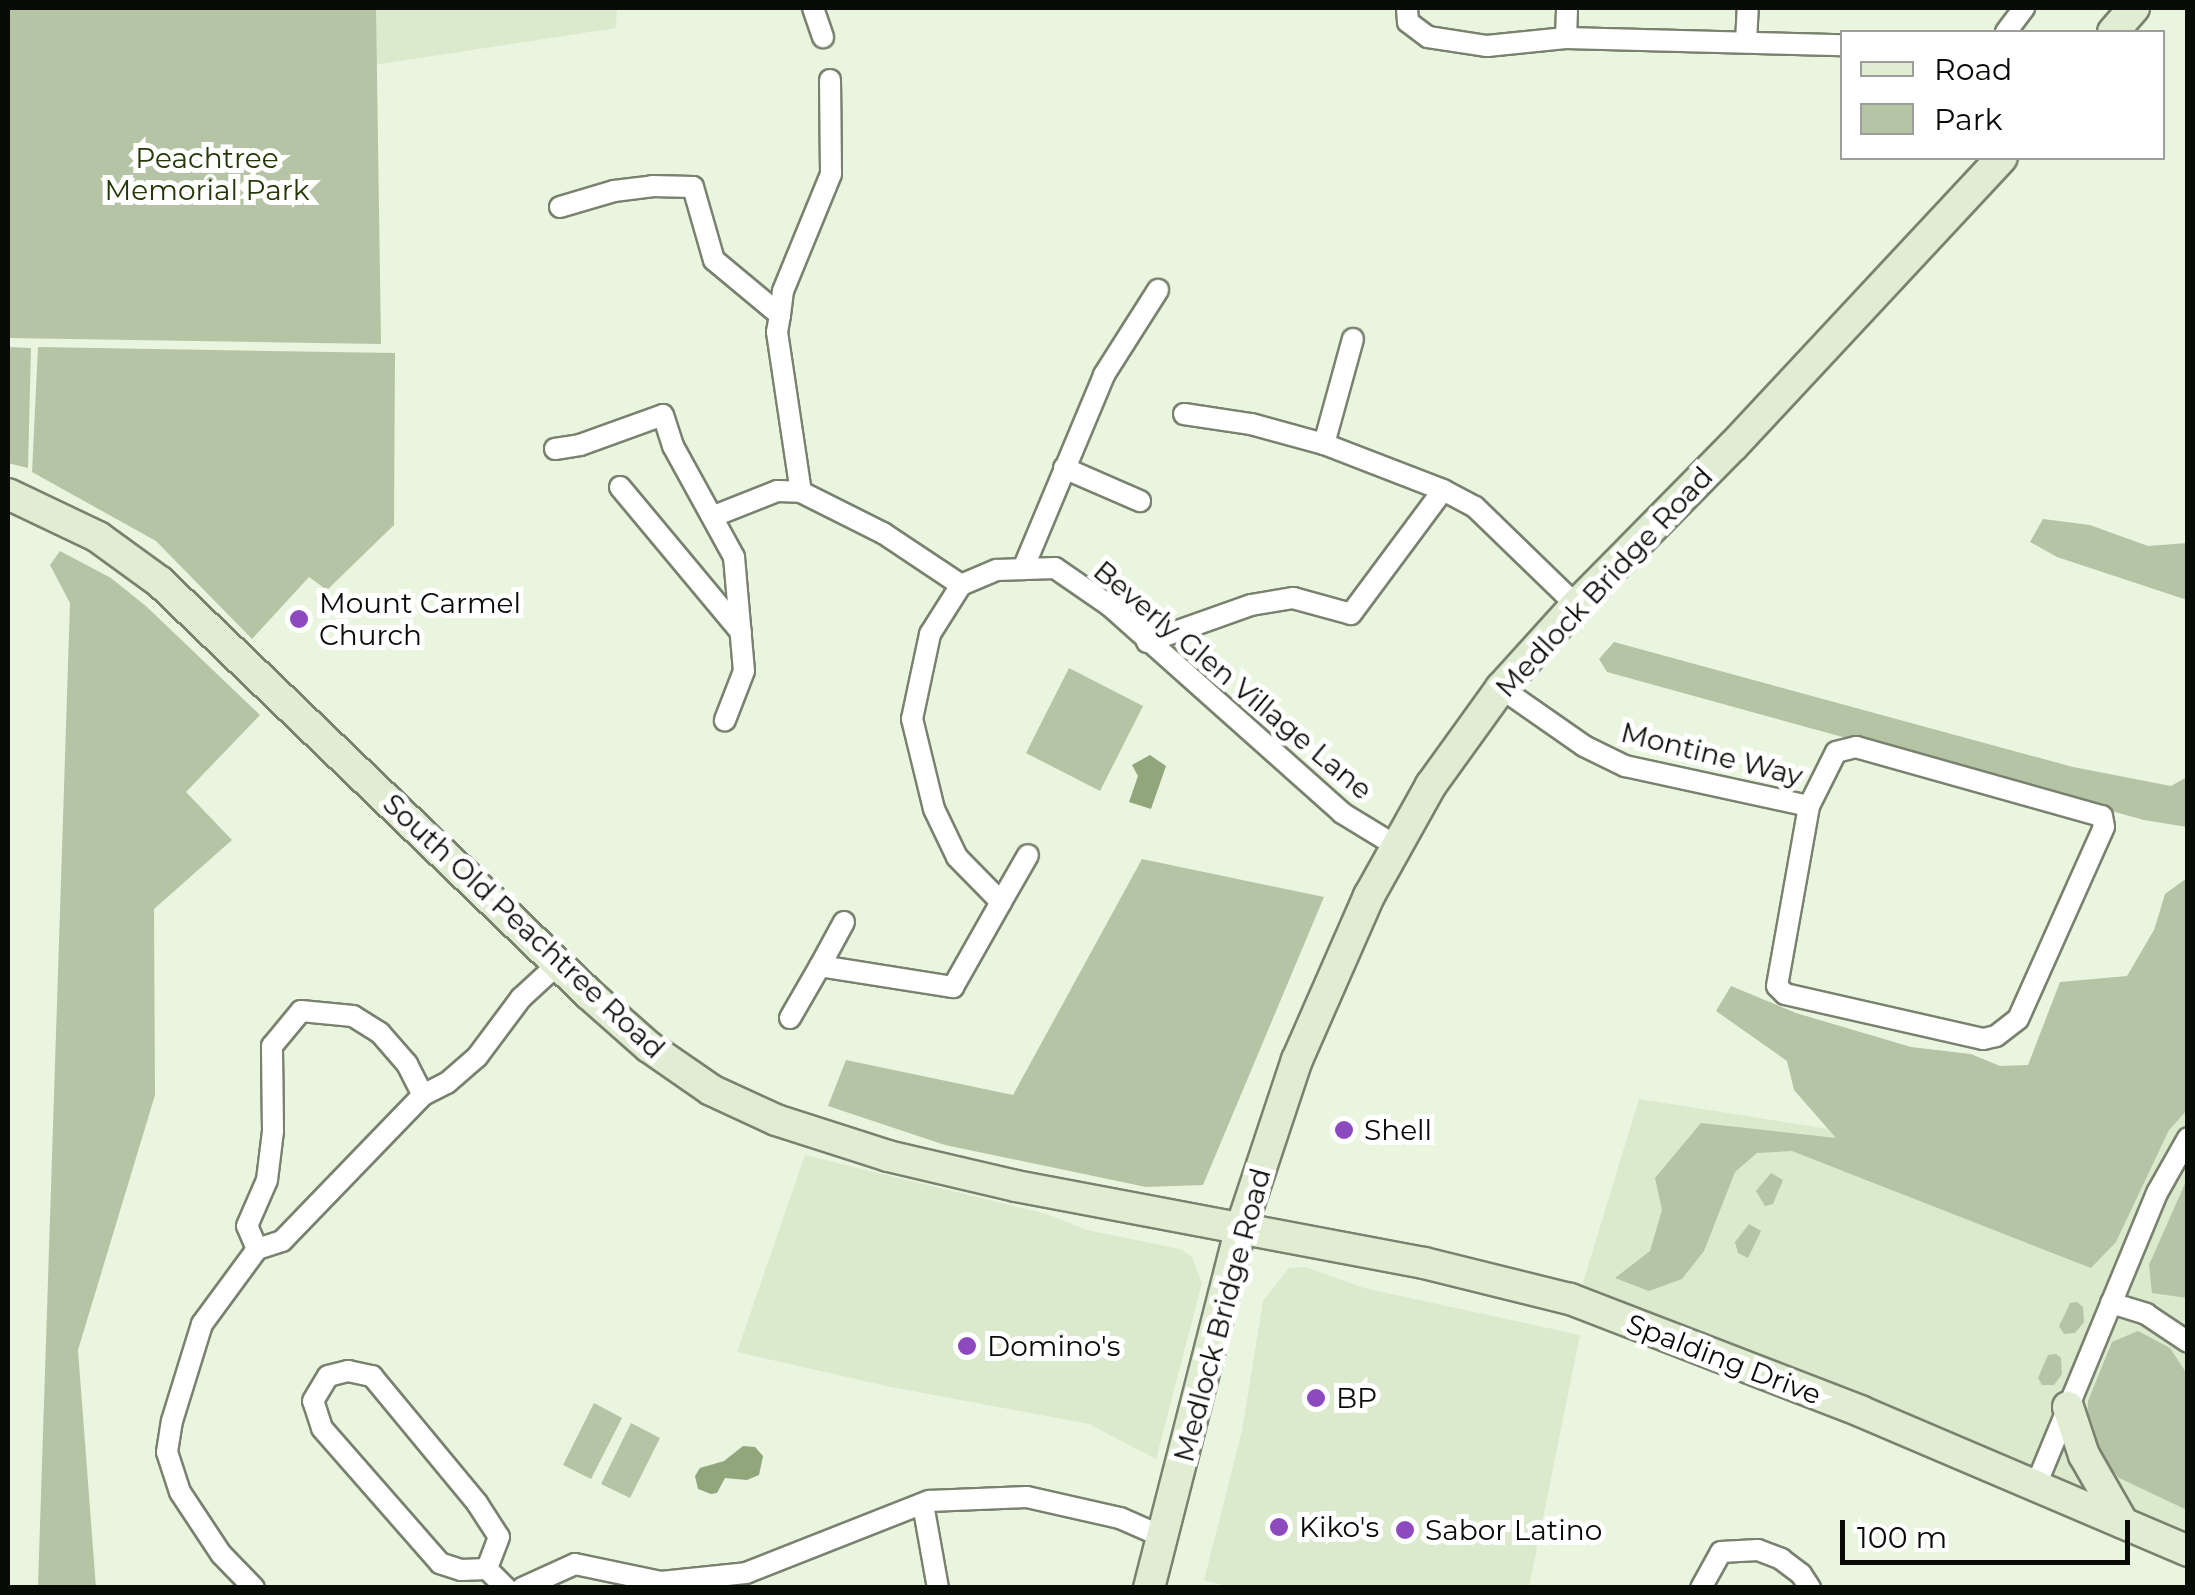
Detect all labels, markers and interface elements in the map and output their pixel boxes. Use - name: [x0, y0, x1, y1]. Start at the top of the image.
- legend: [1840, 30, 2165, 160]
- text: Road: [1934, 51, 2012, 88]
- text: Park: [1934, 101, 2003, 138]
- park label: Peachtree Memorial Park: [105, 141, 309, 207]
- street label: Medlock Bridge Road: [1489, 460, 1719, 704]
- street label: Beverly Glen Village Lane: [1087, 554, 1379, 806]
- place label: Mount Carmel Church: [319, 586, 521, 652]
- marker: Mount Carmel Church: [288, 608, 310, 630]
- street label: Montine Way: [1618, 715, 1806, 793]
- street label: South Old Peachtree Road: [376, 787, 672, 1065]
- place label: Shell: [1364, 1113, 1432, 1147]
- marker: Shell: [1333, 1119, 1355, 1141]
- street label: Medlock Bridge Road: [1167, 1164, 1277, 1466]
- street label: Spalding Drive: [1622, 1307, 1826, 1411]
- place label: Domino's: [987, 1329, 1120, 1363]
- marker: Domino's: [956, 1335, 978, 1357]
- place label: BP: [1336, 1381, 1377, 1415]
- marker: BP: [1305, 1387, 1327, 1409]
- scale bar: [1845, 1500, 2135, 1562]
- place label: Kiko's: [1299, 1510, 1379, 1544]
- place label: Sabor Latino: [1425, 1513, 1602, 1547]
- marker: Kiko's: [1268, 1516, 1290, 1538]
- marker: Sabor Latino: [1394, 1519, 1416, 1541]
- text: 100 m: [1857, 1519, 1947, 1556]

